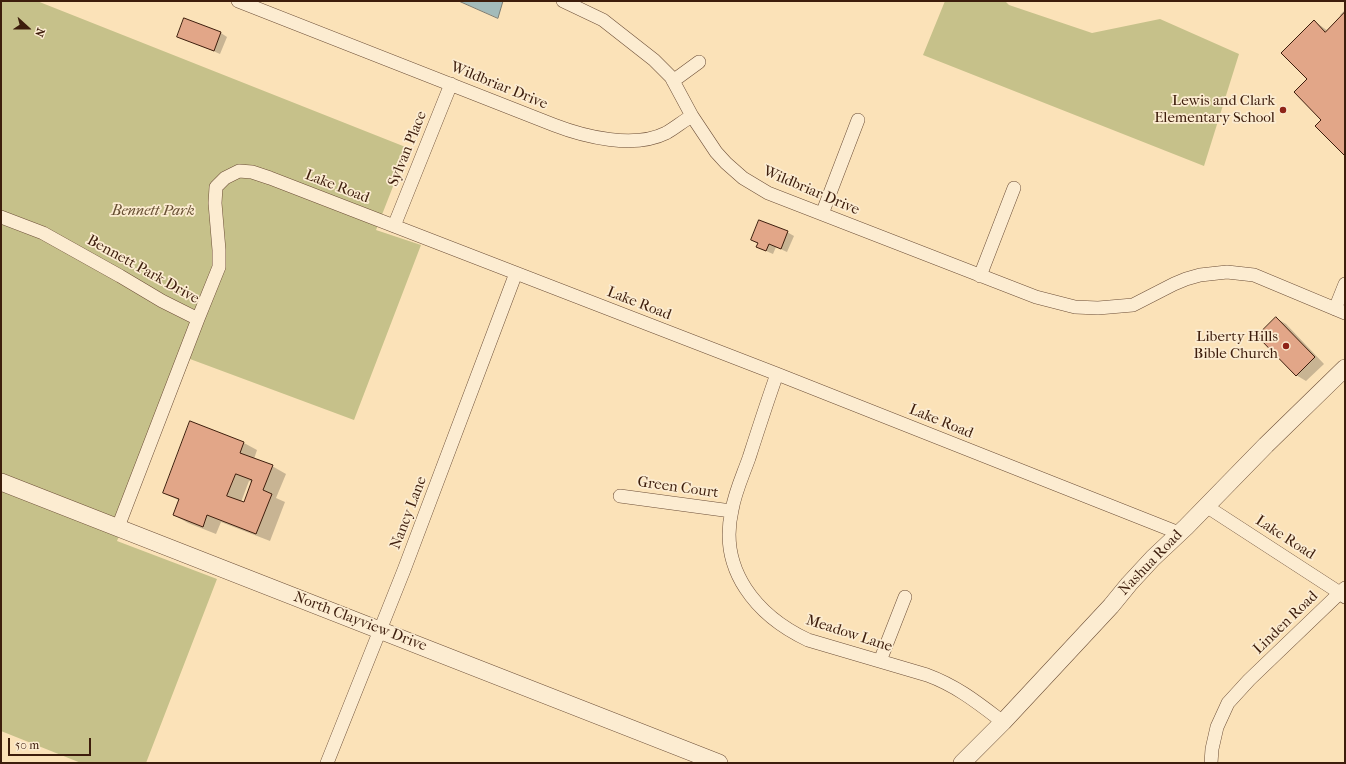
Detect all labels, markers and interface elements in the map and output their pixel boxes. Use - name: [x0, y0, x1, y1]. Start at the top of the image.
- north arrow: [8, 8, 48, 48]
- text: N: [32, 26, 47, 39]
- street label: Wildbriar Drive: [448, 58, 550, 114]
- place label: Lewis and Clark Elementary School: [1154, 92, 1275, 127]
- marker: Lewis and Clark Elementary School: [1278, 105, 1288, 115]
- street label: Sylvan Place: [385, 109, 431, 189]
- street label: Wildbriar Drive: [760, 163, 862, 219]
- street label: Lake Road: [302, 166, 372, 208]
- park label: Bennett Park: [111, 202, 195, 220]
- street label: Bennett Park Drive: [84, 232, 202, 308]
- street label: Lake Road: [604, 283, 674, 325]
- place label: Liberty Hills Bible Church: [1193, 328, 1278, 363]
- marker: Liberty Hills Bible Church: [1281, 341, 1291, 351]
- street label: Lake Road: [906, 401, 976, 443]
- street label: Green Court: [636, 473, 720, 503]
- street label: Nancy Lane: [387, 474, 431, 552]
- street label: Lake Road: [1252, 512, 1318, 564]
- street label: Nashua Road: [1115, 527, 1187, 599]
- street label: North Clayview Drive: [291, 588, 429, 656]
- street label: Linden Road: [1250, 588, 1322, 658]
- street label: Meadow Lane: [803, 612, 895, 656]
- scale bar: [10, 730, 93, 756]
- text: 50 m: [15, 738, 39, 752]

